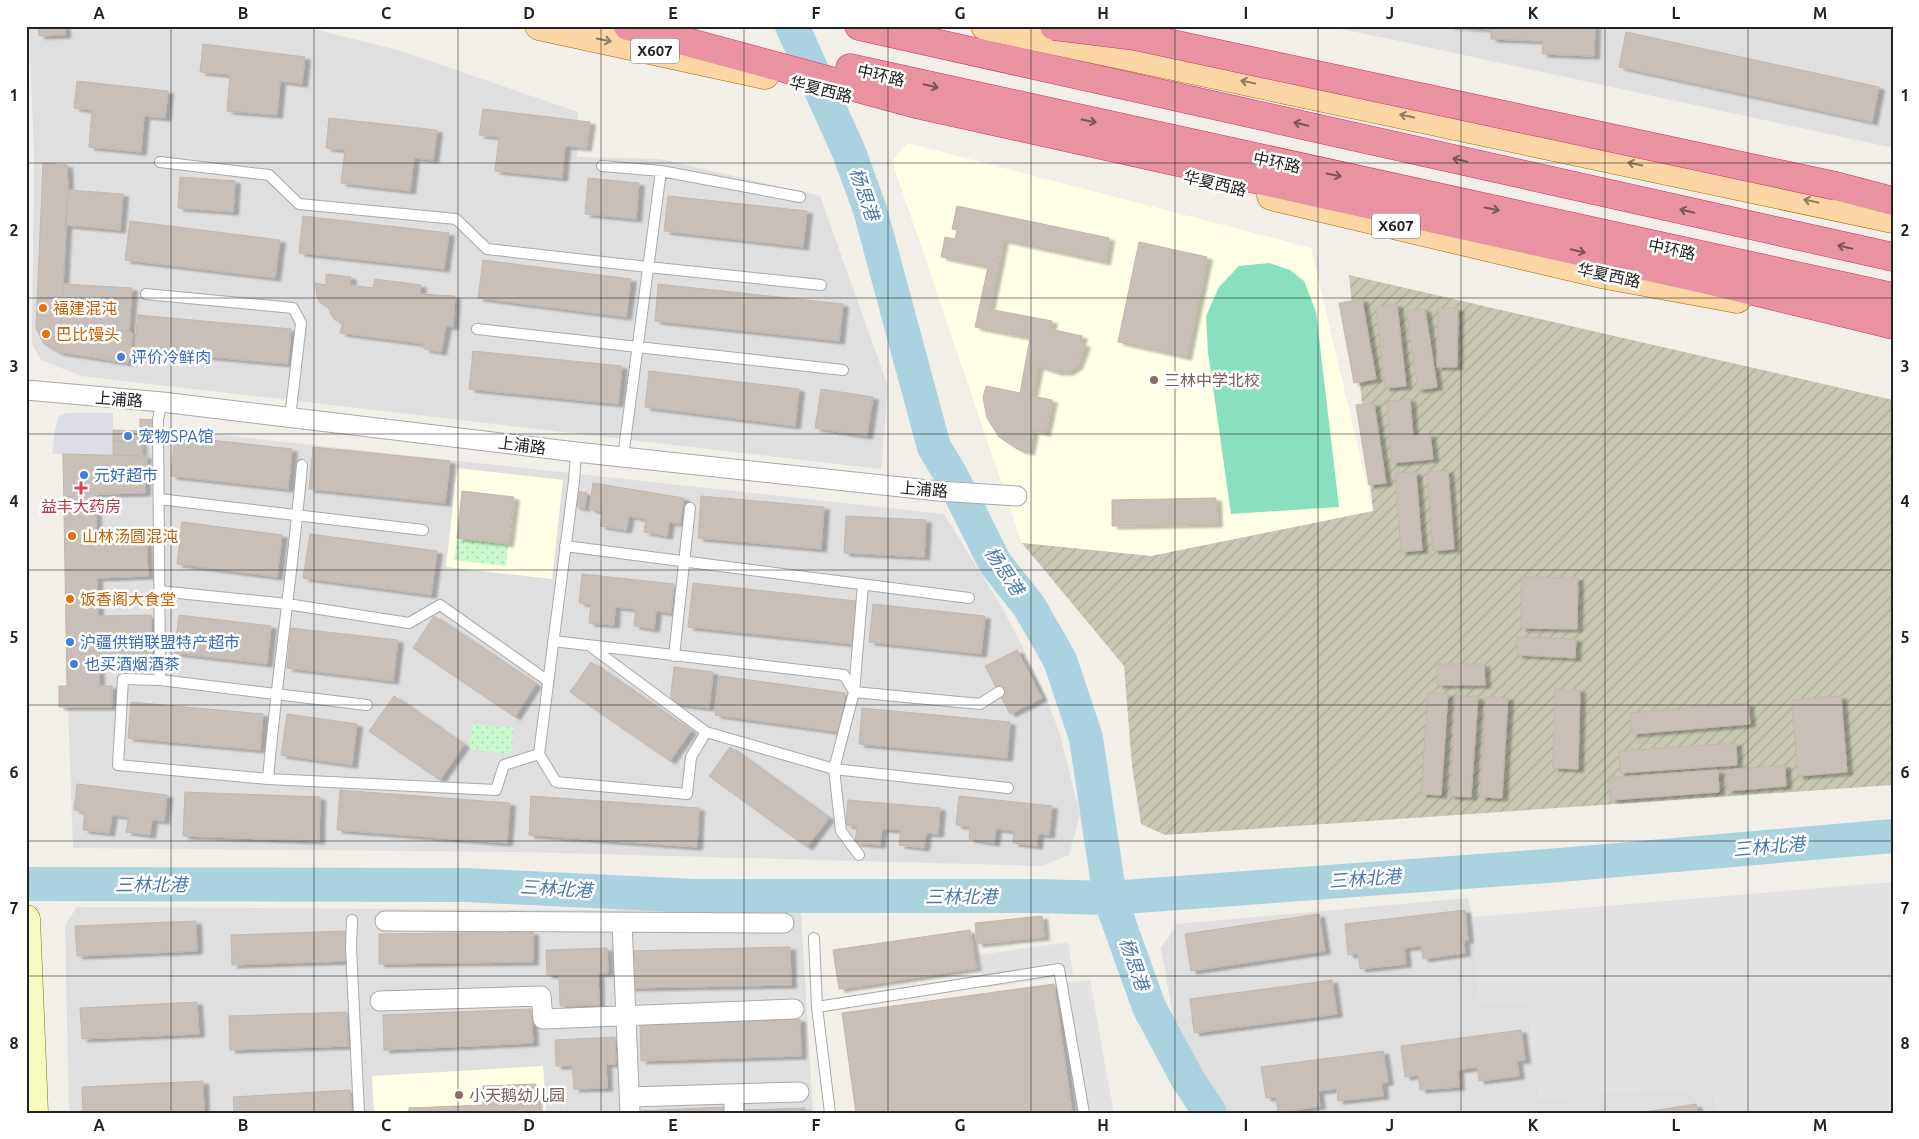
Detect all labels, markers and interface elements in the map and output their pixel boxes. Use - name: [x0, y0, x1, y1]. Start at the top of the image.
- text: A: [93, 4, 105, 22]
- text: B: [238, 4, 248, 22]
- text: C: [381, 4, 391, 22]
- text: D: [523, 4, 535, 22]
- text: E: [668, 4, 678, 22]
- text: F: [812, 4, 821, 22]
- text: G: [954, 4, 966, 22]
- text: H: [1097, 4, 1109, 22]
- text: I: [1244, 4, 1248, 22]
- text: J: [1386, 4, 1394, 22]
- text: K: [1528, 4, 1539, 22]
- text: L: [1672, 4, 1681, 22]
- text: M: [1813, 4, 1827, 22]
- one-way arrow: [596, 36, 612, 45]
- road number: X607: [631, 38, 679, 64]
- street label: 中环路: [856, 61, 906, 89]
- street label: 华夏西路: [788, 73, 854, 105]
- one-way arrow: [1241, 77, 1257, 86]
- one-way arrow: [922, 82, 938, 91]
- text: 1: [9, 86, 19, 104]
- text: 1: [1900, 86, 1910, 104]
- one-way arrow: [1400, 111, 1416, 120]
- one-way arrow: [1081, 117, 1097, 127]
- one-way arrow: [1294, 119, 1310, 128]
- street label: 中环路: [1252, 148, 1302, 176]
- one-way arrow: [1452, 155, 1468, 164]
- one-way arrow: [1627, 159, 1643, 168]
- water label: 杨思港: [847, 165, 884, 225]
- street label: 华夏西路: [1182, 167, 1248, 199]
- one-way arrow: [1325, 171, 1341, 180]
- one-way arrow: [1803, 196, 1819, 205]
- one-way arrow: [1484, 205, 1500, 214]
- one-way arrow: [1679, 206, 1695, 215]
- road number: X607: [1372, 214, 1420, 238]
- text: 2: [9, 221, 19, 239]
- text: 2: [1900, 221, 1910, 239]
- street label: 中环路: [1647, 235, 1697, 263]
- one-way arrow: [1838, 241, 1854, 251]
- one-way arrow: [1569, 247, 1585, 256]
- street label: 华夏西路: [1576, 260, 1642, 290]
- place label: 福建混沌: [53, 299, 117, 317]
- marker: 福建混沌: [37, 302, 49, 314]
- place label: 巴比馒头: [56, 325, 120, 343]
- marker: 巴比馒头: [40, 328, 52, 340]
- place label: 评价冷鲜肉: [131, 348, 211, 366]
- marker: 评价冷鲜肉: [115, 351, 127, 363]
- text: 3: [9, 357, 19, 375]
- text: 3: [1900, 357, 1910, 375]
- place label: 三林中学北校: [1164, 371, 1260, 389]
- marker: 三林中学北校: [1148, 374, 1160, 386]
- street label: 上浦路: [94, 388, 144, 410]
- place label: 宠物SPA馆: [138, 427, 214, 445]
- marker: 宠物SPA馆: [122, 430, 134, 442]
- street label: 上浦路: [497, 433, 547, 457]
- place label: 元好超市: [94, 466, 158, 484]
- marker: 元好超市: [78, 469, 90, 481]
- street label: 上浦路: [899, 478, 949, 500]
- marker: 益丰大药房: [75, 482, 87, 494]
- text: 4: [9, 492, 19, 510]
- text: 4: [1900, 492, 1910, 510]
- place label: 益丰大药房: [41, 497, 121, 515]
- place label: 山林汤圆混沌: [82, 527, 178, 545]
- marker: 山林汤圆混沌: [66, 530, 78, 542]
- water label: 杨思港: [981, 542, 1030, 601]
- place label: 饭香阁大食堂: [80, 590, 176, 608]
- marker: 饭香阁大食堂: [64, 593, 76, 605]
- text: 5: [9, 628, 19, 646]
- text: 5: [1900, 628, 1910, 646]
- place label: 沪疆供销联盟特产超市: [80, 633, 240, 651]
- marker: 沪疆供销联盟特产超市: [64, 636, 76, 648]
- place label: 也买酒烟酒茶: [84, 655, 180, 673]
- marker: 也买酒烟酒茶: [68, 658, 80, 670]
- text: 6: [9, 763, 19, 781]
- text: 6: [1900, 763, 1910, 781]
- water label: 三林北港: [1732, 833, 1809, 859]
- water label: 三林北港: [1328, 865, 1405, 890]
- water label: 三林北港: [115, 874, 190, 894]
- water label: 三林北港: [520, 876, 596, 900]
- water label: 三林北港: [925, 886, 1000, 906]
- text: 7: [9, 899, 19, 917]
- text: 7: [1900, 899, 1910, 917]
- water label: 杨思港: [1117, 935, 1154, 995]
- text: 8: [9, 1034, 19, 1052]
- text: 8: [1900, 1034, 1910, 1052]
- place label: 小天鹅幼儿园: [469, 1086, 565, 1104]
- marker: 小天鹅幼儿园: [453, 1089, 465, 1101]
- text: A: [93, 1116, 105, 1134]
- text: B: [238, 1116, 248, 1134]
- text: C: [381, 1116, 391, 1134]
- text: D: [523, 1116, 535, 1134]
- text: E: [668, 1116, 678, 1134]
- text: F: [812, 1116, 821, 1134]
- text: G: [954, 1116, 966, 1134]
- text: H: [1097, 1116, 1109, 1134]
- text: I: [1244, 1116, 1248, 1134]
- text: J: [1386, 1116, 1394, 1134]
- text: K: [1528, 1116, 1539, 1134]
- text: L: [1672, 1116, 1681, 1134]
- text: M: [1813, 1116, 1827, 1134]

